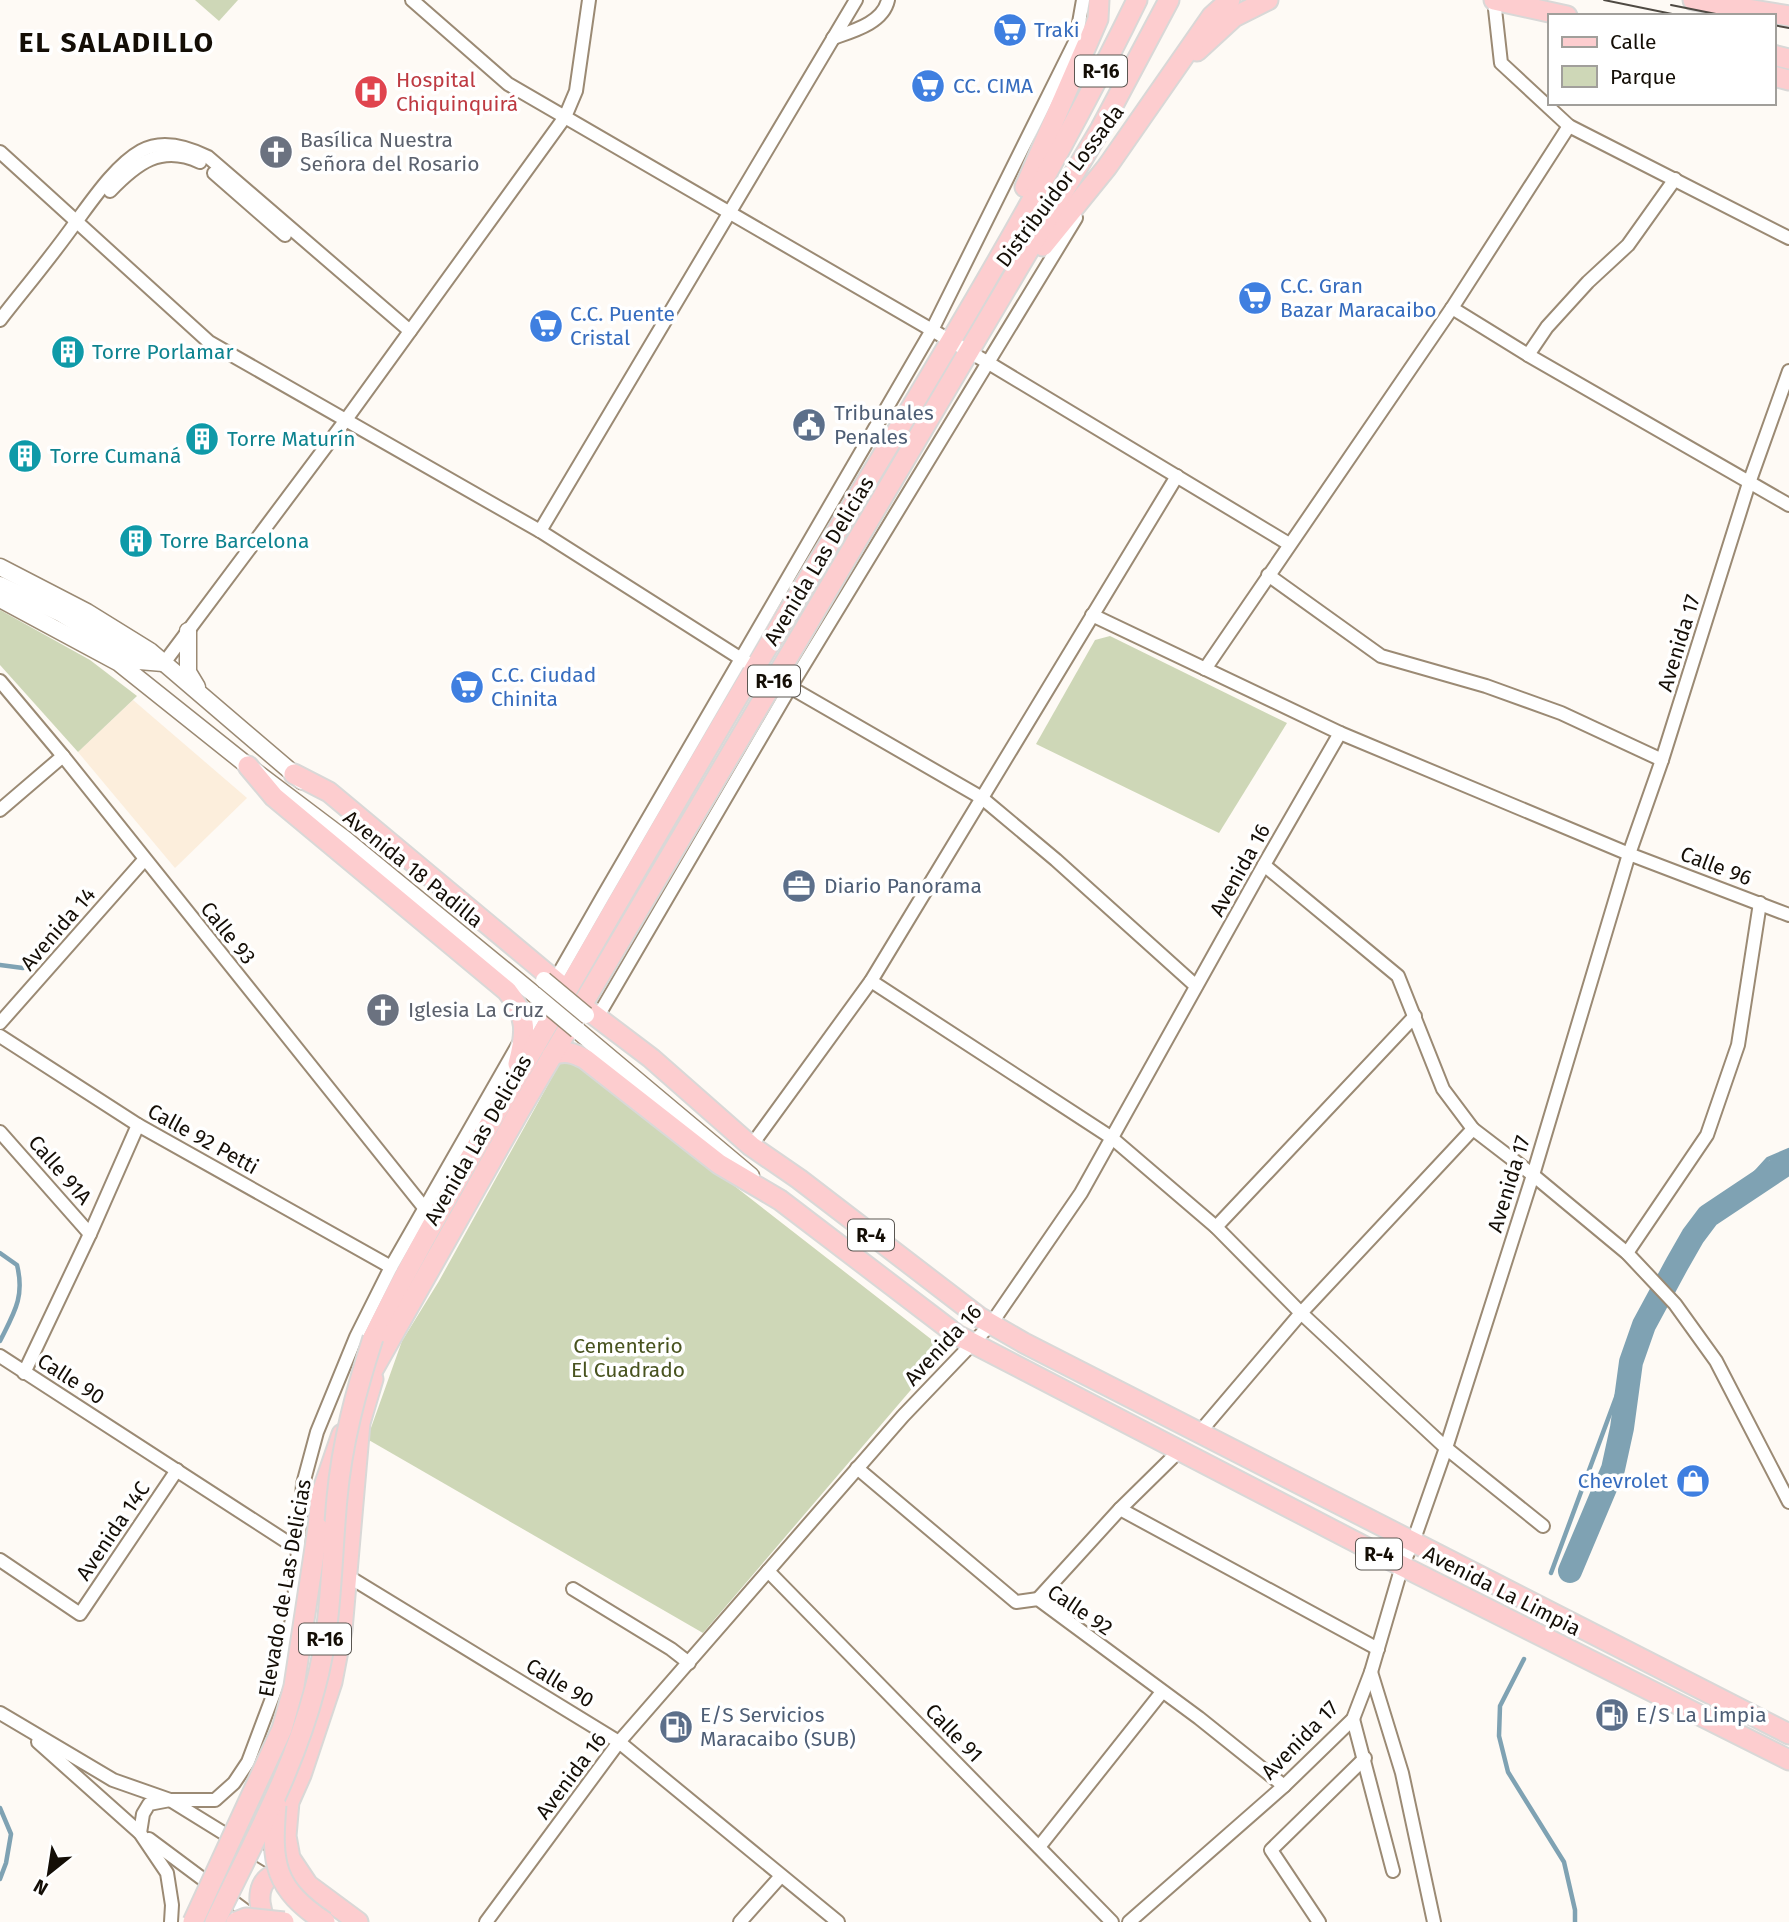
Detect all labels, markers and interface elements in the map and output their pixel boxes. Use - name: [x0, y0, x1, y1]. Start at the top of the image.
- supermarket icon: Traki: [991, 11, 1029, 49]
- legend: [1548, 14, 1775, 105]
- place label: Traki: [1034, 17, 1080, 43]
- district label: EL SALADILLO: [19, 26, 215, 59]
- text: Calle: [1610, 29, 1656, 55]
- road number: R-16: [1075, 55, 1127, 86]
- text: Parque: [1610, 64, 1676, 90]
- place label: Hospital Chiquinquirá: [396, 67, 518, 117]
- supermarket icon: CC. CIMA: [909, 67, 947, 105]
- hospital icon: Hospital Chiquinquirá: [352, 73, 390, 111]
- place label: CC. CIMA: [953, 73, 1033, 99]
- street label: Distribuidor Lossada: [990, 100, 1130, 272]
- place label: Basílica Nuestra Señora del Rosario: [300, 127, 480, 177]
- church icon: Basílica Nuestra Señora del Rosario: [257, 133, 295, 171]
- place label: C.C. Gran Bazar Maracaibo: [1280, 273, 1437, 323]
- supermarket icon: C.C. Gran Bazar Maracaibo: [1236, 279, 1274, 317]
- place label: C.C. Puente Cristal: [570, 301, 675, 351]
- supermarket icon: C.C. Puente Cristal: [527, 307, 565, 345]
- building icon: Torre Porlamar: [49, 333, 87, 371]
- place label: Torre Porlamar: [92, 339, 234, 365]
- place label: Tribunales Penales: [834, 400, 934, 450]
- public building icon: Tribunales Penales: [790, 406, 828, 444]
- building icon: Torre Maturín: [183, 420, 221, 458]
- place label: Torre Maturín: [227, 426, 355, 452]
- building icon: Torre Cumaná: [6, 437, 44, 475]
- place label: Torre Cumaná: [50, 443, 181, 469]
- street label: Avenida Las Delicias: [758, 472, 880, 650]
- building icon: Torre Barcelona: [117, 522, 155, 560]
- place label: Torre Barcelona: [160, 528, 309, 554]
- street label: Avenida 17: [1652, 591, 1706, 695]
- place label: C.C. Ciudad Chinita: [491, 662, 596, 712]
- road number: R-16: [748, 666, 800, 696]
- supermarket icon: C.C. Ciudad Chinita: [448, 668, 486, 706]
- street label: Avenida 18 Padilla: [338, 805, 488, 933]
- street label: Avenida 16: [1204, 819, 1276, 921]
- street label: Calle 96: [1677, 841, 1755, 891]
- office icon: Diario Panorama: [780, 867, 818, 905]
- place label: Diario Panorama: [824, 873, 982, 899]
- street label: Avenida 14: [15, 882, 101, 976]
- street label: Calle 93: [195, 896, 261, 970]
- church icon: Iglesia La Cruz: [364, 991, 402, 1029]
- place label: Iglesia La Cruz: [408, 997, 544, 1023]
- street label: Avenida Las Delicias: [419, 1050, 537, 1230]
- street label: Calle 92 Petti: [143, 1098, 263, 1180]
- street label: Calle 91A: [23, 1130, 97, 1210]
- street label: Avenida 17: [1482, 1132, 1536, 1236]
- road number: R-4: [848, 1219, 894, 1250]
- street label: Avenida 16: [899, 1299, 987, 1391]
- park label: Cementerio El Cuadrado: [571, 1333, 685, 1383]
- street label: Calle 90: [33, 1348, 109, 1410]
- shop icon: Chevrolet: [1674, 1462, 1712, 1500]
- place label: Chevrolet: [1578, 1468, 1668, 1494]
- street label: Avenida 14C: [70, 1476, 156, 1585]
- street label: Elevado de Las Delicias: [253, 1477, 317, 1699]
- road number: R-4: [1356, 1538, 1402, 1570]
- street label: Avenida La Limpia: [1419, 1540, 1585, 1642]
- street label: Calle 92: [1042, 1579, 1118, 1641]
- road number: R-16: [299, 1624, 351, 1654]
- street label: Calle 90: [521, 1653, 599, 1713]
- street label: Avenida 17: [1256, 1695, 1344, 1785]
- fuel station icon: E/S La Limpia: [1593, 1696, 1631, 1734]
- street label: Calle 91: [920, 1698, 988, 1768]
- place label: E/S Servicios Maracaibo (SUB): [700, 1702, 856, 1752]
- place label: E/S La Limpia: [1636, 1702, 1767, 1728]
- fuel station icon: E/S Servicios Maracaibo (SUB): [657, 1708, 695, 1746]
- street label: Avenida 16: [530, 1728, 612, 1824]
- north arrow: [14, 1838, 84, 1908]
- text: N: [30, 1874, 52, 1900]

